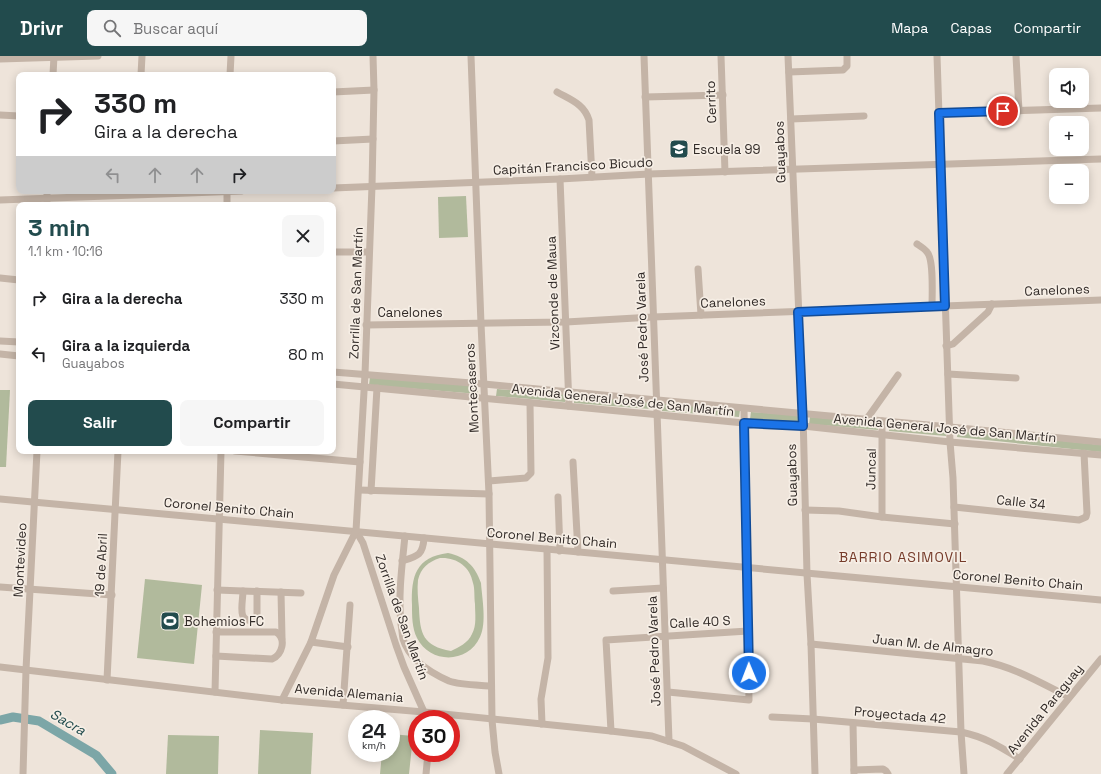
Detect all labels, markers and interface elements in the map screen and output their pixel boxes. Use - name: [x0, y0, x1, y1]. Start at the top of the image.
- search box: [87, 10, 367, 46]
- text: Drivr: [20, 16, 63, 41]
- icon: search: [101, 17, 123, 39]
- text: Buscar aquí: [133, 19, 218, 38]
- text: Mapa: [891, 19, 928, 37]
- text: Capas: [950, 19, 992, 37]
- text: Compartir: [1014, 19, 1081, 37]
- map controls: [1049, 68, 1089, 204]
- button: sound: [1049, 68, 1089, 108]
- street label: Cerrito: [702, 80, 720, 124]
- text: 330 m: [94, 85, 177, 121]
- icon: right: [28, 88, 80, 140]
- pin: [986, 94, 1020, 128]
- icon: arrive: [992, 100, 1014, 122]
- button: +: [1049, 116, 1089, 156]
- text: Gira a la derecha: [94, 120, 238, 143]
- street label: Guayabos: [770, 120, 790, 184]
- school or university icon: Escuela 99: [668, 138, 690, 160]
- place label: Escuela 99: [693, 141, 761, 158]
- street label: Capitán Francisco Bicudo: [493, 153, 653, 179]
- icon: left: [102, 164, 124, 186]
- icon: ahead: [144, 164, 166, 186]
- icon: ahead: [186, 164, 208, 186]
- icon: right: [228, 164, 250, 186]
- button: −: [1049, 164, 1089, 204]
- text: 3 min: [28, 212, 90, 243]
- button: close: [282, 215, 324, 257]
- street label: Zorrilla de San Martín: [345, 227, 367, 359]
- street label: Vizconde de Maua: [542, 235, 563, 350]
- text: 1.1 km · 10:16: [28, 243, 103, 260]
- street label: José Pedro Varela: [632, 271, 652, 383]
- street label: Canelones: [1024, 280, 1090, 300]
- icon: right: [28, 287, 50, 309]
- text: Gira a la derecha: [62, 289, 182, 308]
- text: 330 m: [280, 289, 324, 308]
- street label: Canelones: [700, 292, 766, 312]
- street label: Canelones: [377, 304, 443, 321]
- text: Gira a la izquierda: [62, 336, 190, 355]
- icon: left: [28, 343, 50, 365]
- street label: Montecaseros: [461, 343, 483, 433]
- text: 80 m: [288, 345, 324, 364]
- text: Guayabos: [62, 355, 125, 372]
- street label: Avenida General José de San Martín: [511, 380, 735, 420]
- button: Salir: [28, 400, 172, 446]
- button: Compartir: [180, 400, 324, 446]
- street label: Avenida General José de San Martín: [833, 410, 1057, 446]
- street label: Guayabos: [783, 443, 801, 506]
- street label: Juncal: [862, 448, 880, 490]
- street label: Calle 34: [996, 491, 1046, 513]
- street label: Coronel Benito Chain: [163, 494, 295, 522]
- street label: Montevideo: [10, 522, 30, 598]
- street label: Coronel Benito Chain: [486, 524, 618, 552]
- street label: 19 de Abril: [91, 533, 111, 597]
- district label: BARRIO ASIMOVIL: [839, 548, 967, 566]
- street label: Zorrilla de San Martín: [371, 552, 433, 682]
- street label: Coronel Benito Chain: [952, 566, 1084, 594]
- street label: José Pedro Varela: [644, 595, 664, 707]
- sports icon: Bohemios FC: [159, 610, 181, 632]
- street label: Calle 40 S: [669, 612, 731, 632]
- place label: Bohemios FC: [184, 613, 264, 630]
- street label: Juan M. de Almagro: [872, 630, 994, 660]
- position arrow: [728, 652, 770, 694]
- street label: Avenida Paraguay: [1003, 660, 1087, 758]
- street label: Avenida Alemania: [294, 680, 405, 706]
- street label: Proyectada 42: [853, 703, 947, 727]
- water label: Sacra: [47, 705, 90, 740]
- speed limit sign: 30: [408, 710, 460, 762]
- text: 24: [362, 718, 386, 744]
- text: km/h: [362, 739, 386, 752]

